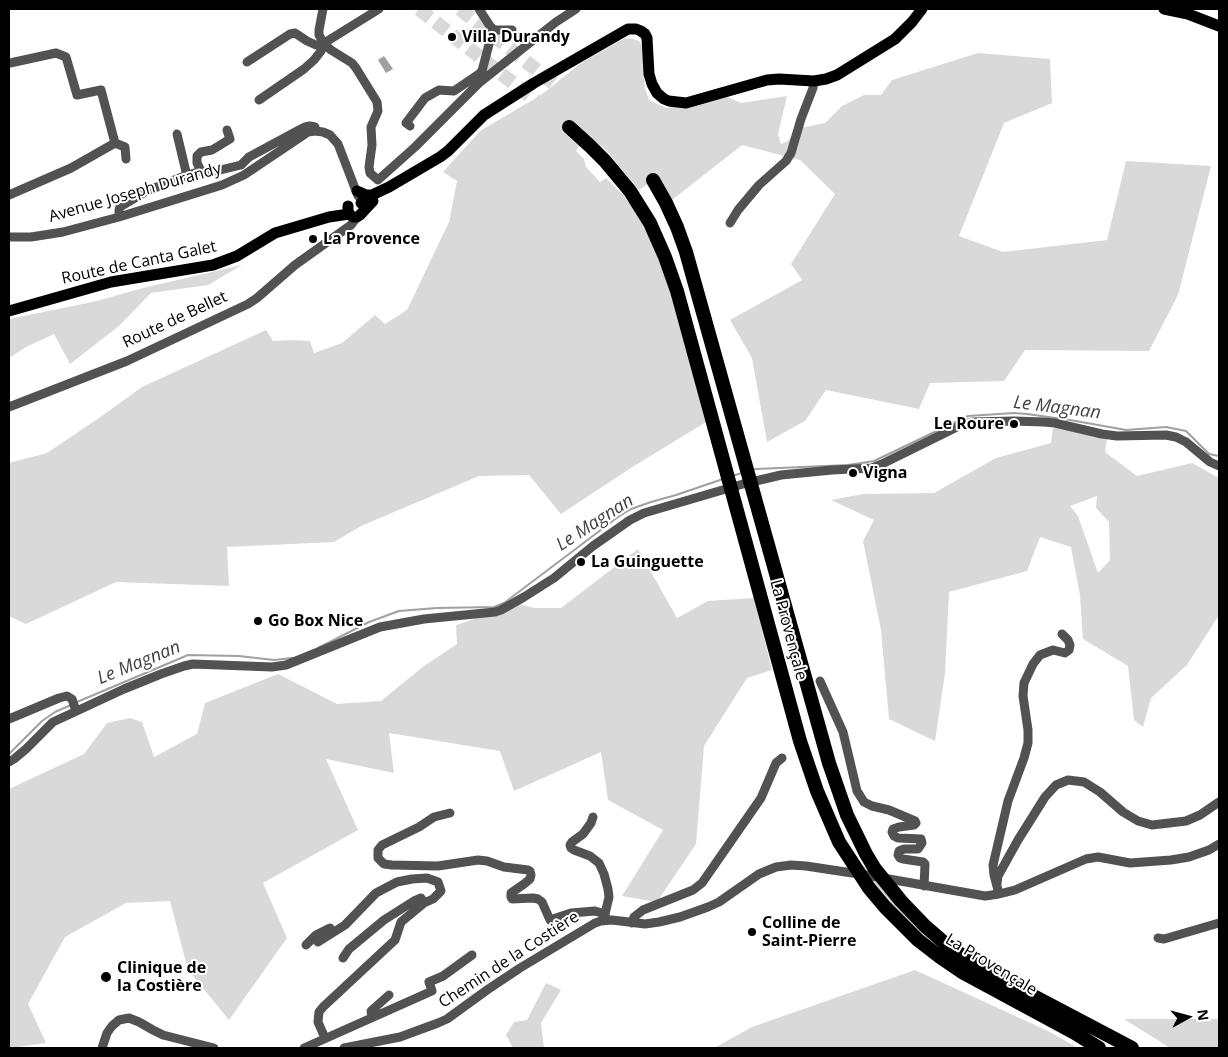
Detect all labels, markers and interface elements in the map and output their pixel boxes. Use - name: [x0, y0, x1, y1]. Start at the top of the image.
- place label: Villa Durandy: [462, 27, 570, 47]
- marker: Villa Durandy: [446, 31, 458, 43]
- street label: Avenue Joseph Durandy: [47, 159, 223, 227]
- place label: La Provence: [323, 229, 420, 249]
- marker: La Provence: [307, 233, 319, 245]
- street label: Route de Canta Galet: [60, 237, 218, 289]
- street label: Route de Bellet: [120, 287, 230, 353]
- water label: Le Magnan: [1012, 392, 1102, 424]
- place label: Le Roure: [934, 414, 1004, 434]
- marker: Le Roure: [1008, 418, 1020, 430]
- place label: Vigna: [863, 463, 908, 483]
- marker: Vigna: [847, 467, 859, 479]
- water label: Le Magnan: [552, 490, 638, 556]
- place label: La Guinguette: [591, 552, 704, 572]
- marker: La Guinguette: [575, 556, 587, 568]
- street label: La Provençale: [765, 578, 811, 682]
- place label: Go Box Nice: [268, 611, 363, 631]
- marker: Go Box Nice: [252, 615, 264, 627]
- water label: Le Magnan: [94, 637, 184, 689]
- street label: Chemin de la Costière: [435, 907, 583, 1013]
- place label: Colline de Saint-Pierre: [762, 913, 856, 951]
- marker: Colline de Saint-Pierre: [746, 926, 758, 938]
- street label: La Provençale: [942, 930, 1040, 1000]
- place label: Clinique de la Costière: [117, 958, 206, 996]
- marker: Clinique de la Costière: [99, 970, 113, 984]
- north arrow: [1163, 992, 1213, 1042]
- text: N: [1193, 1008, 1214, 1022]

